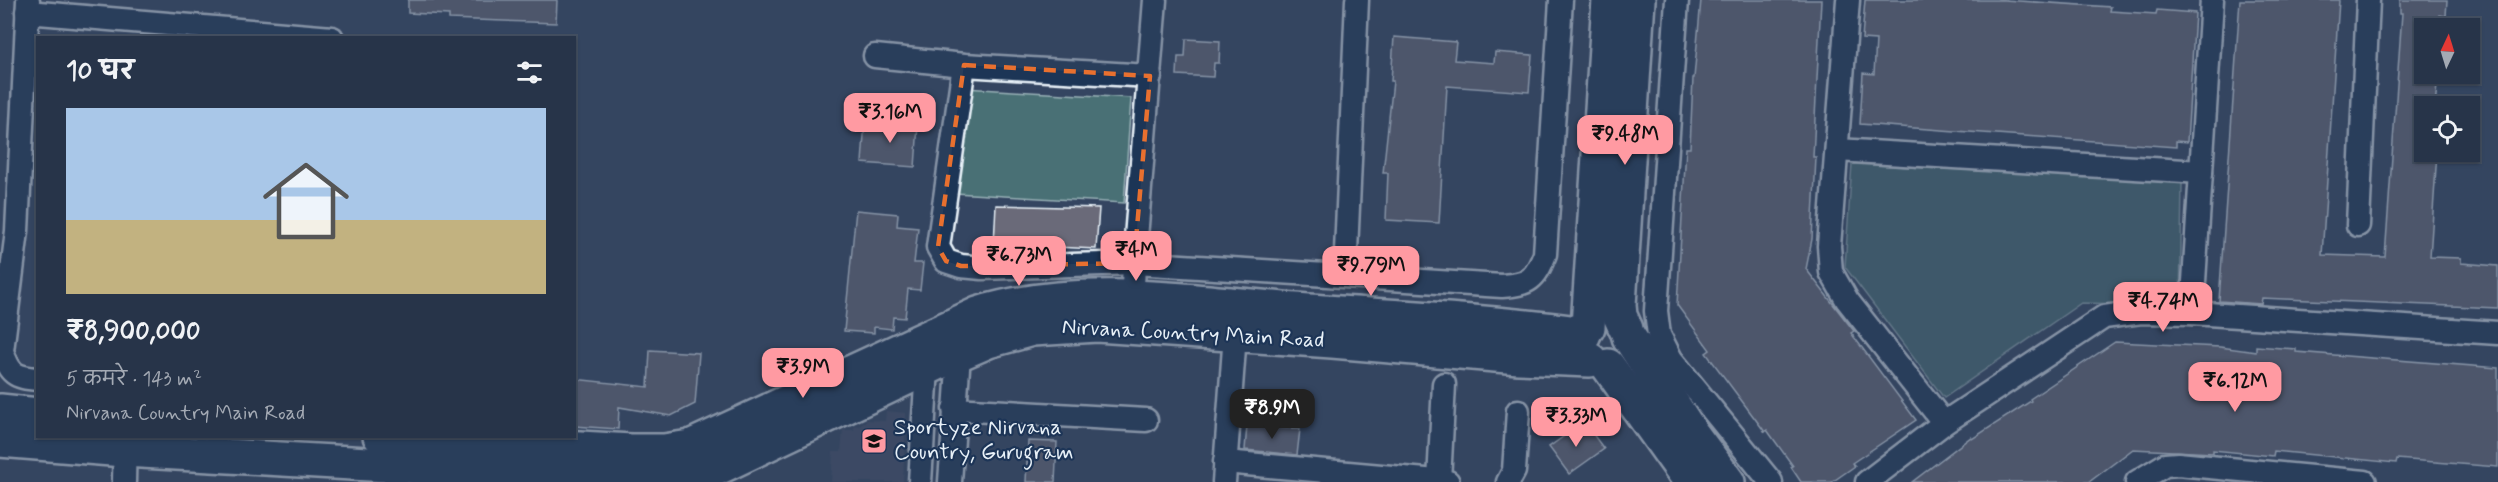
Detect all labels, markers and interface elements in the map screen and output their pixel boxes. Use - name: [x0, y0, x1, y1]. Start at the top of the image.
- north arrow: [2414, 18, 2480, 84]
- map controls: [2414, 18, 2480, 162]
- text: 10 घर: [66, 55, 134, 89]
- icon: filters: [513, 56, 546, 89]
- pin: ₹3.16M: [841, 93, 939, 144]
- button: locate: [2414, 96, 2480, 162]
- text: ₹3.16M: [858, 99, 922, 126]
- pin: ₹9.48M: [1576, 115, 1674, 166]
- text: ₹9.48M: [1591, 121, 1659, 148]
- icon: home: [252, 147, 360, 255]
- pin: ₹4M: [1107, 231, 1165, 282]
- pin: ₹6.73M: [970, 236, 1068, 287]
- text: ₹4M: [1115, 237, 1157, 264]
- text: ₹6.73M: [986, 242, 1052, 269]
- pin: ₹9.79M: [1322, 246, 1420, 297]
- text: ₹9.79M: [1336, 252, 1406, 279]
- pin: ₹4.74M: [2114, 282, 2212, 333]
- text: ₹4.74M: [2127, 288, 2199, 315]
- street label: Nirvana Country Main Road: [1061, 313, 1325, 355]
- text: ₹8,900,000: [66, 315, 200, 349]
- pin: ₹3.9M: [761, 348, 845, 399]
- text: ₹3.9M: [776, 354, 830, 381]
- pin: ₹6.12M: [2186, 362, 2284, 413]
- text: 5 कमरे · 143 m²: [66, 366, 202, 393]
- text: ₹6.12M: [2202, 368, 2268, 395]
- pin: ₹8.9M: [1230, 389, 1314, 440]
- text: ₹8.9M: [1244, 395, 1300, 422]
- pin: ₹3.33M: [1527, 397, 1625, 448]
- text: Nirvana Country Main Road: [66, 400, 305, 427]
- text: ₹3.33M: [1545, 403, 1607, 430]
- place label: Sportyze Nirvana Country, Gurugram: [894, 414, 1074, 470]
- school or university icon: Sportyze Nirvana Country, Gurugram: [859, 426, 889, 456]

